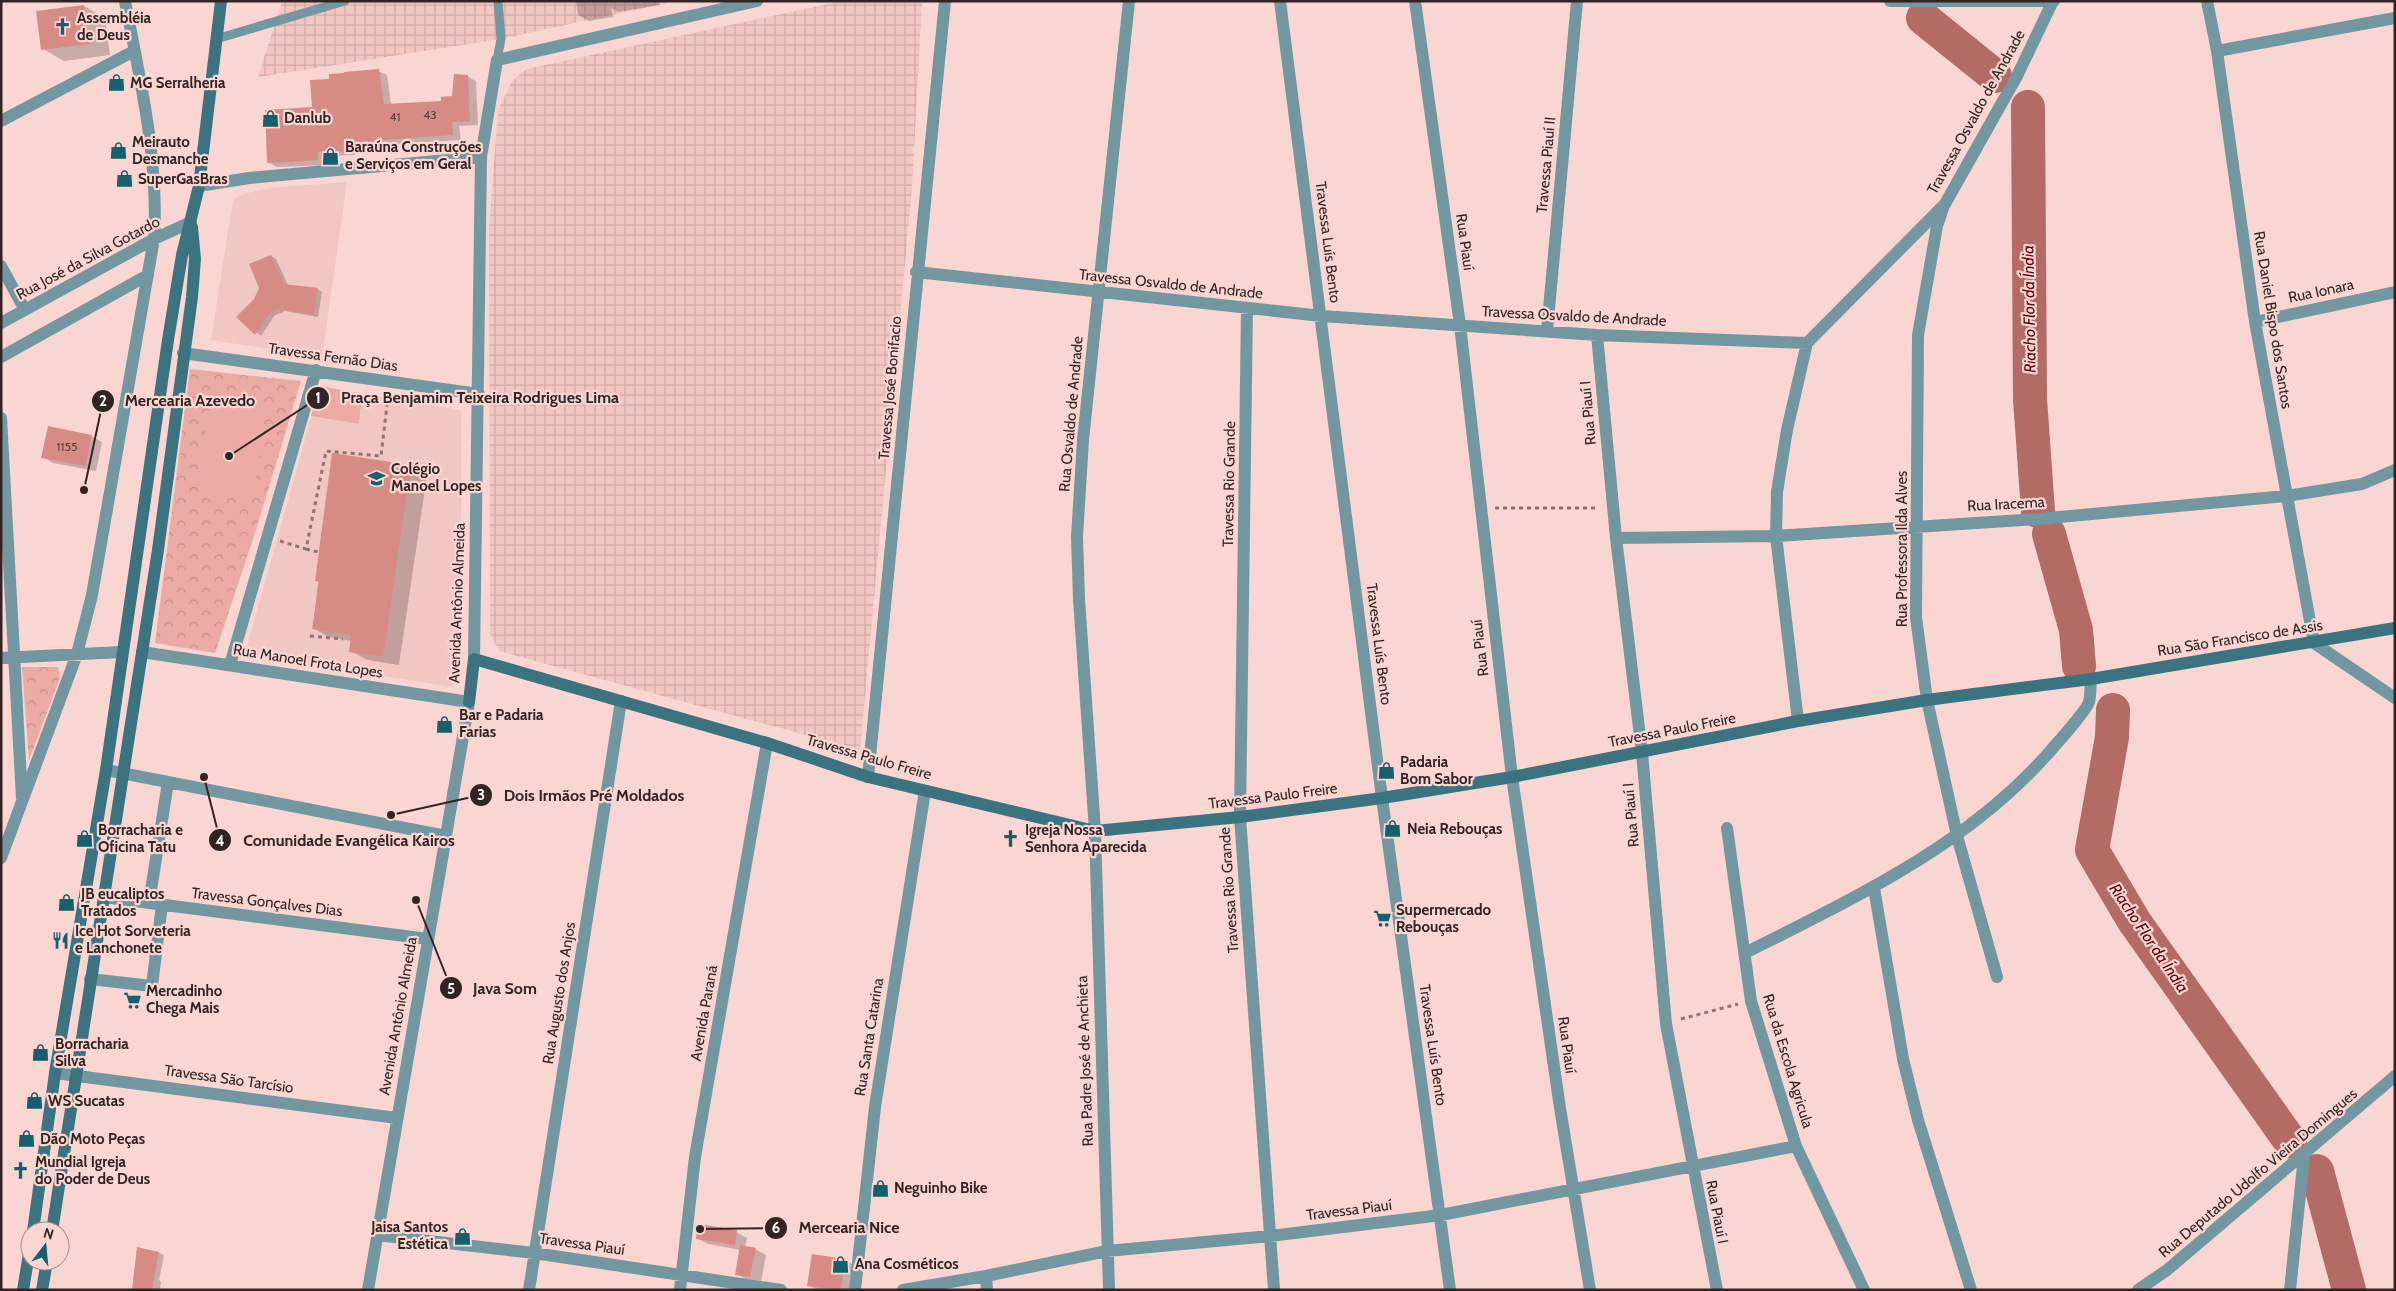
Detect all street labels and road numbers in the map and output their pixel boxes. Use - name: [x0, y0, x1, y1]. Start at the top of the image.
- street label: Travessa Osvaldo de Andrade: [1923, 26, 2029, 197]
- street label: Travessa Piauí II: [1533, 116, 1559, 214]
- street label: Travessa Luís Bento: [1312, 180, 1344, 304]
- street label: Rua José da Silva Gotardo: [13, 212, 163, 304]
- street label: Rua Piauí: [1452, 212, 1478, 272]
- street label: Rua Daniel Bispo dos Santos: [2250, 230, 2296, 410]
- street label: Travessa Osvaldo de Andrade: [1078, 265, 1264, 303]
- street label: Rua Ionara: [2287, 275, 2356, 307]
- street label: Travessa Osvaldo de Andrade: [1481, 302, 1667, 330]
- street label: Travessa José Bonifacio: [875, 315, 905, 461]
- street label: Rua Osvaldo de Andrade: [1055, 335, 1087, 493]
- street label: Travessa Fernão Dias: [267, 339, 399, 375]
- street label: Rua Piauí I: [1576, 380, 1600, 446]
- street label: Travessa Rio Grande: [1219, 420, 1239, 547]
- street label: Rua Professora Ilda Alves: [1893, 471, 1911, 627]
- street label: Rua Iracema: [1967, 493, 2046, 515]
- street label: Avenida Antônio Almeida: [445, 522, 469, 683]
- street label: Travessa Luís Bento: [1363, 582, 1395, 706]
- street label: Rua São Francisco de Assis: [2156, 616, 2324, 660]
- street label: Rua Piauí: [1468, 619, 1492, 677]
- street label: Rua Manoel Frota Lopes: [232, 640, 384, 682]
- street label: Travessa Paulo Freire: [1607, 709, 1738, 751]
- street label: Travessa Paulo Freire: [804, 731, 934, 784]
- street label: Travessa Paulo Freire: [1208, 779, 1339, 813]
- street label: Rua Piauí I: [1619, 782, 1643, 848]
- street label: Travessa Rio Grande: [1216, 826, 1242, 954]
- street label: Travessa Gonçalves Dias: [190, 884, 344, 920]
- street label: Rua Augusto dos Anjos: [539, 921, 579, 1065]
- street label: Avenida Antônio Almeida: [375, 935, 421, 1096]
- street label: Avenida Paraná: [687, 963, 721, 1062]
- street label: Rua Padre José de Anchieta: [1073, 974, 1097, 1147]
- street label: Rua Santa Catarina: [851, 976, 887, 1097]
- street label: Travessa Luís Bento: [1416, 983, 1450, 1107]
- street label: Rua da Escola Agricula: [1759, 992, 1817, 1131]
- street label: Rua Piauí: [1554, 1015, 1580, 1075]
- street label: Travessa São Tarcísio: [163, 1061, 295, 1097]
- street label: Rua Deputado Udolfo Vieira Domingues: [2155, 1085, 2361, 1261]
- street label: Rua Piauí I: [1702, 1179, 1732, 1245]
- street label: Travessa Piauí: [1305, 1196, 1393, 1224]
- street label: Travessa Piauí: [538, 1229, 626, 1259]

